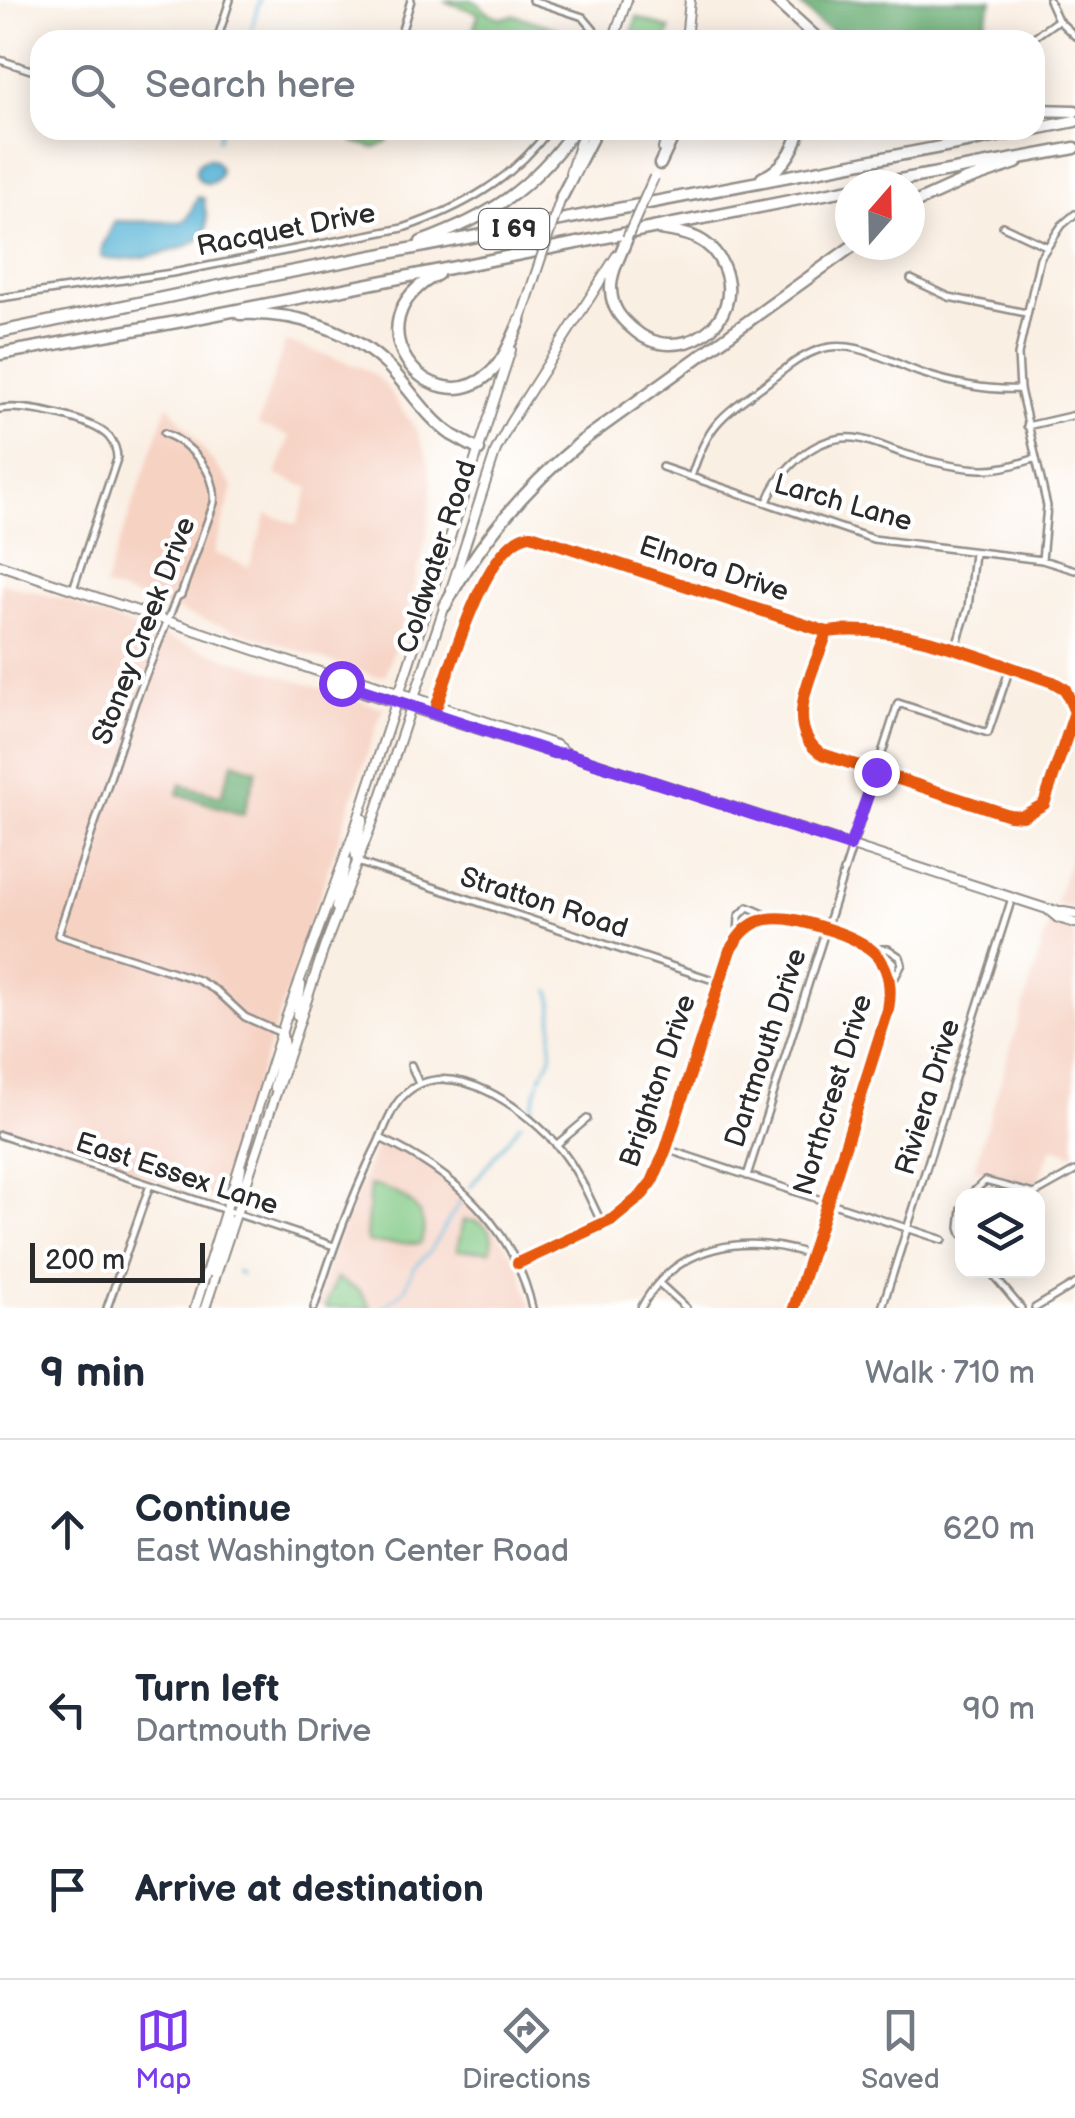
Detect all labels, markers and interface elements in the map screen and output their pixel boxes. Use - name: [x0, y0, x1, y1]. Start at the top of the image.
- search box: [30, 30, 1045, 140]
- icon: search: [65, 58, 120, 113]
- text: Search here: [145, 63, 356, 108]
- north arrow: [835, 170, 925, 260]
- street label: Racquet Drive: [194, 197, 378, 263]
- road number: I 69: [479, 209, 549, 249]
- street label: Coldwater Road: [390, 456, 484, 658]
- street label: Larch Lane: [770, 468, 916, 538]
- street label: Stoney Creek Drive: [85, 513, 203, 749]
- street label: Elnora Drive: [635, 529, 793, 609]
- route start: [319, 661, 365, 707]
- route end: [854, 750, 900, 796]
- street label: Stratton Road: [456, 860, 632, 946]
- street label: Dartmouth Drive: [718, 945, 814, 1151]
- street label: Brighton Drive: [613, 990, 703, 1172]
- street label: Northcrest Drive: [787, 991, 879, 1199]
- street label: Riviera Drive: [889, 1015, 967, 1179]
- street label: East Essex Lane: [72, 1126, 282, 1222]
- map controls: [955, 1188, 1045, 1278]
- button: layers: [955, 1188, 1045, 1278]
- scale bar: [30, 1238, 205, 1282]
- text: 200 m: [45, 1244, 125, 1277]
- text: 9 min: [40, 1348, 146, 1399]
- text: Walk · 710 m: [865, 1354, 1035, 1393]
- text: Continue: [135, 1487, 291, 1532]
- icon: ahead: [40, 1502, 95, 1557]
- text: 620 m: [943, 1510, 1035, 1549]
- text: East Washington Center Road: [135, 1532, 569, 1571]
- text: Turn left: [135, 1667, 279, 1712]
- icon: left: [40, 1682, 95, 1737]
- text: 90 m: [963, 1690, 1035, 1729]
- text: Dartmouth Drive: [135, 1712, 371, 1751]
- icon: arrive: [40, 1862, 95, 1917]
- text: Arrive at destination: [135, 1867, 484, 1912]
- tab: Map: [135, 2003, 192, 2096]
- tab: Directions: [462, 2003, 591, 2096]
- tab: Saved: [861, 2003, 940, 2096]

